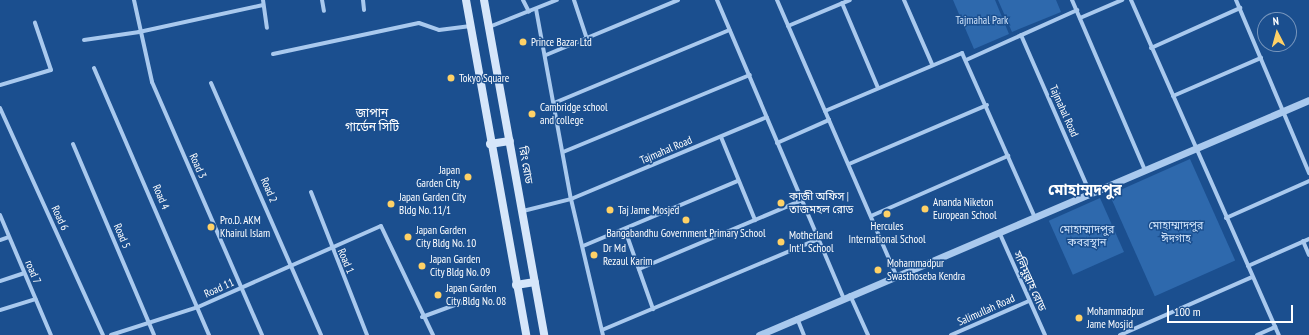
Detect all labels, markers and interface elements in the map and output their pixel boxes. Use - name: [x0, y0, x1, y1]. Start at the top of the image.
- north arrow: [1257, 12, 1297, 52]
- park label: Tajmahal Park: [956, 13, 1008, 27]
- text: N: [1272, 14, 1280, 28]
- place label: Prince Bazar Ltd: [531, 35, 592, 49]
- marker: Prince Bazar Ltd: [518, 37, 528, 47]
- place label: Tokyo Square: [459, 71, 509, 85]
- marker: Tokyo Square: [446, 73, 456, 83]
- street label: Tajmahal Road: [1047, 83, 1081, 139]
- place label: Cambridge school and college: [540, 101, 608, 127]
- district label: জাপান গার্ডেন সিটি: [345, 106, 399, 134]
- marker: Cambridge school and college: [527, 109, 537, 119]
- street label: Tajmahal Road: [638, 133, 694, 167]
- street label: রিং রোড: [516, 145, 536, 185]
- street label: Road 3: [187, 151, 209, 181]
- place label: Japan Garden City: [416, 164, 460, 190]
- marker: Japan Garden City: [463, 172, 473, 182]
- street label: Road 2: [258, 175, 280, 205]
- district label: মোহাম্মদপুর: [1048, 181, 1122, 199]
- street label: Road 4: [150, 182, 172, 212]
- place label: কাজী অফিস | তাজমহল রোড: [789, 190, 853, 216]
- place label: Japan Garden City Bldg No. 11/1: [399, 191, 466, 217]
- place label: Ananda Niketon European School: [933, 196, 997, 222]
- marker: কাজী অফিস | তাজমহল রোড: [776, 198, 786, 208]
- marker: Japan Garden City Bldg No. 11/1: [386, 199, 396, 209]
- street label: Road 6: [49, 203, 71, 233]
- place label: Taj Jame Mosjed: [618, 203, 679, 217]
- marker: Ananda Niketon European School: [920, 204, 930, 214]
- marker: Taj Jame Mosjed: [605, 205, 615, 215]
- marker: Hercules International School: [882, 209, 892, 219]
- place label: Pro.D. AKM Khairul Islam: [220, 214, 270, 240]
- marker: Bangabandhu Government Primary School: [681, 215, 691, 225]
- park label: মোহাম্মাদপুর ঈদগাহ: [1149, 219, 1203, 245]
- place label: Hercules International School: [849, 220, 925, 246]
- street label: Road 5: [111, 221, 133, 251]
- marker: Pro.D. AKM Khairul Islam: [205, 221, 217, 233]
- park label: মোহাম্মাদপুর কবরস্থান: [1060, 223, 1114, 249]
- place label: Japan Garden City Bldg No. 10: [416, 224, 477, 250]
- place label: Bangabandhu Government Primary School: [606, 226, 766, 240]
- place label: Motherland Int'L School: [789, 229, 834, 255]
- marker: Japan Garden City Bldg No. 10: [403, 232, 413, 242]
- marker: Motherland Int'L School: [776, 237, 786, 247]
- place label: Dr Md Rezaul Karim: [603, 242, 652, 268]
- street label: Road 1: [335, 246, 357, 276]
- marker: Dr Md Rezaul Karim: [588, 249, 600, 261]
- street label: সলিমুল্লাহ রোড: [1011, 249, 1049, 313]
- place label: Japan Garden City Bldg No. 09: [430, 253, 491, 279]
- place label: Mohammadpur Swasthoseba Kendra: [887, 257, 965, 283]
- street label: road 7: [22, 258, 44, 286]
- marker: Japan Garden City Bldg No. 09: [417, 261, 427, 271]
- marker: Mohammadpur Swasthoseba Kendra: [872, 264, 884, 276]
- street label: Road 11: [202, 276, 236, 300]
- place label: Japan Garden City Bldg No. 08: [446, 282, 507, 308]
- marker: Japan Garden City Bldg No. 08: [433, 290, 443, 300]
- street label: Salimullah Road: [955, 291, 1017, 329]
- scale bar: [1169, 297, 1295, 323]
- text: 100 m: [1174, 304, 1201, 319]
- place label: Mohammadpur Jame Mosjid: [1087, 305, 1144, 331]
- marker: Mohammadpur Jame Mosjid: [1074, 313, 1084, 323]

